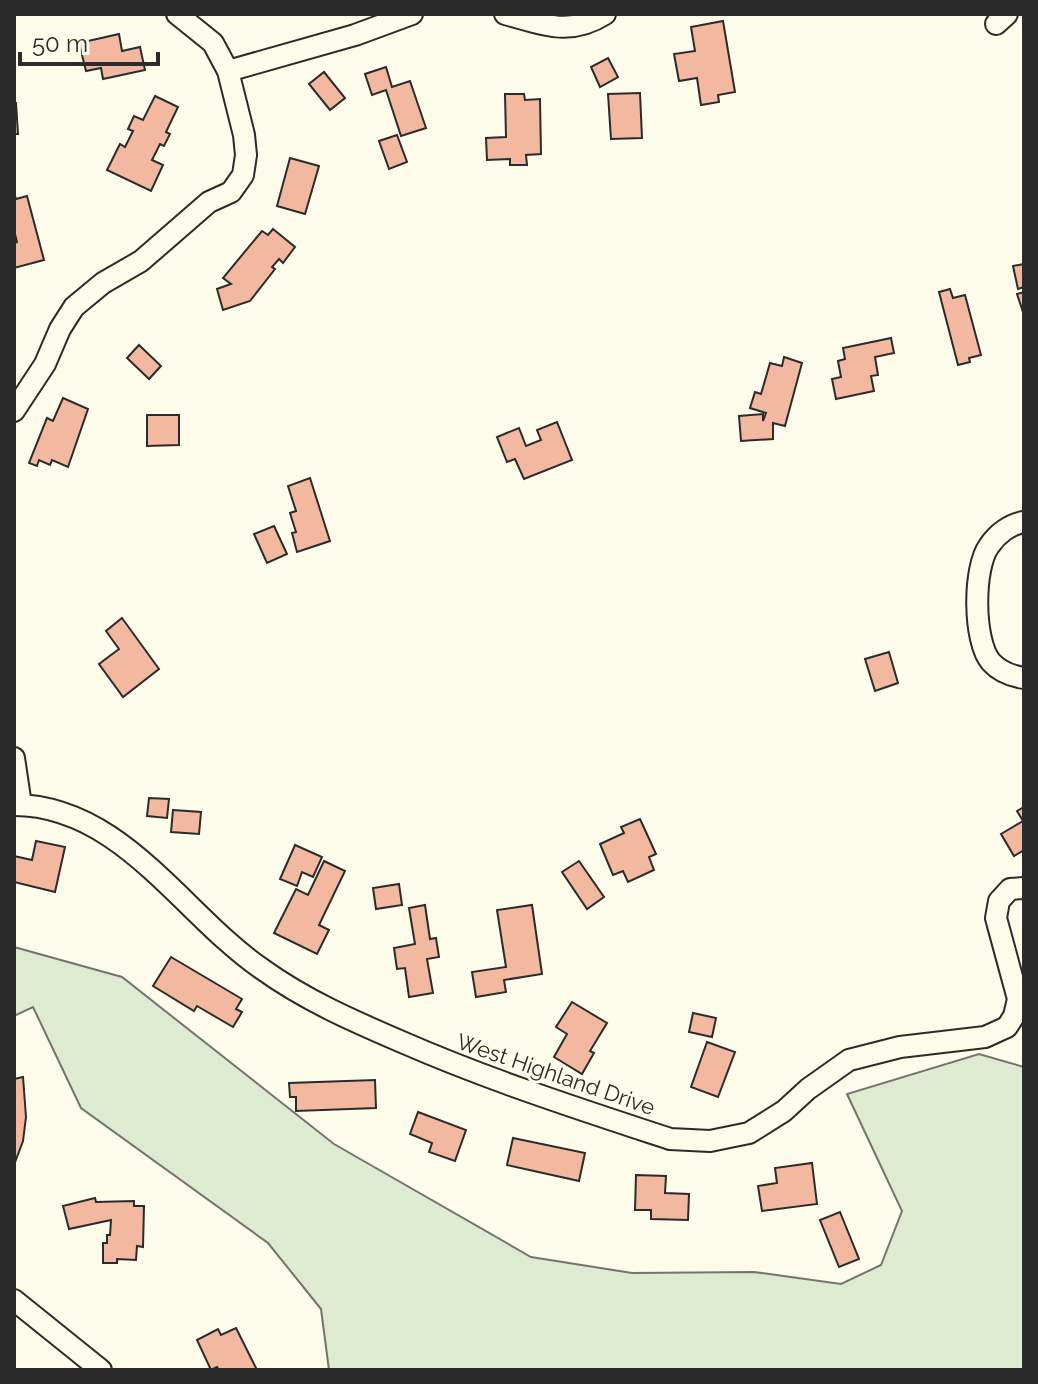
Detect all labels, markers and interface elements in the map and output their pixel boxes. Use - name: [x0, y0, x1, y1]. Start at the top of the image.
- scale bar: [20, 16, 158, 66]
- text: 50 m: [32, 29, 88, 58]
- street label: West Highland Drive: [453, 1028, 659, 1120]

